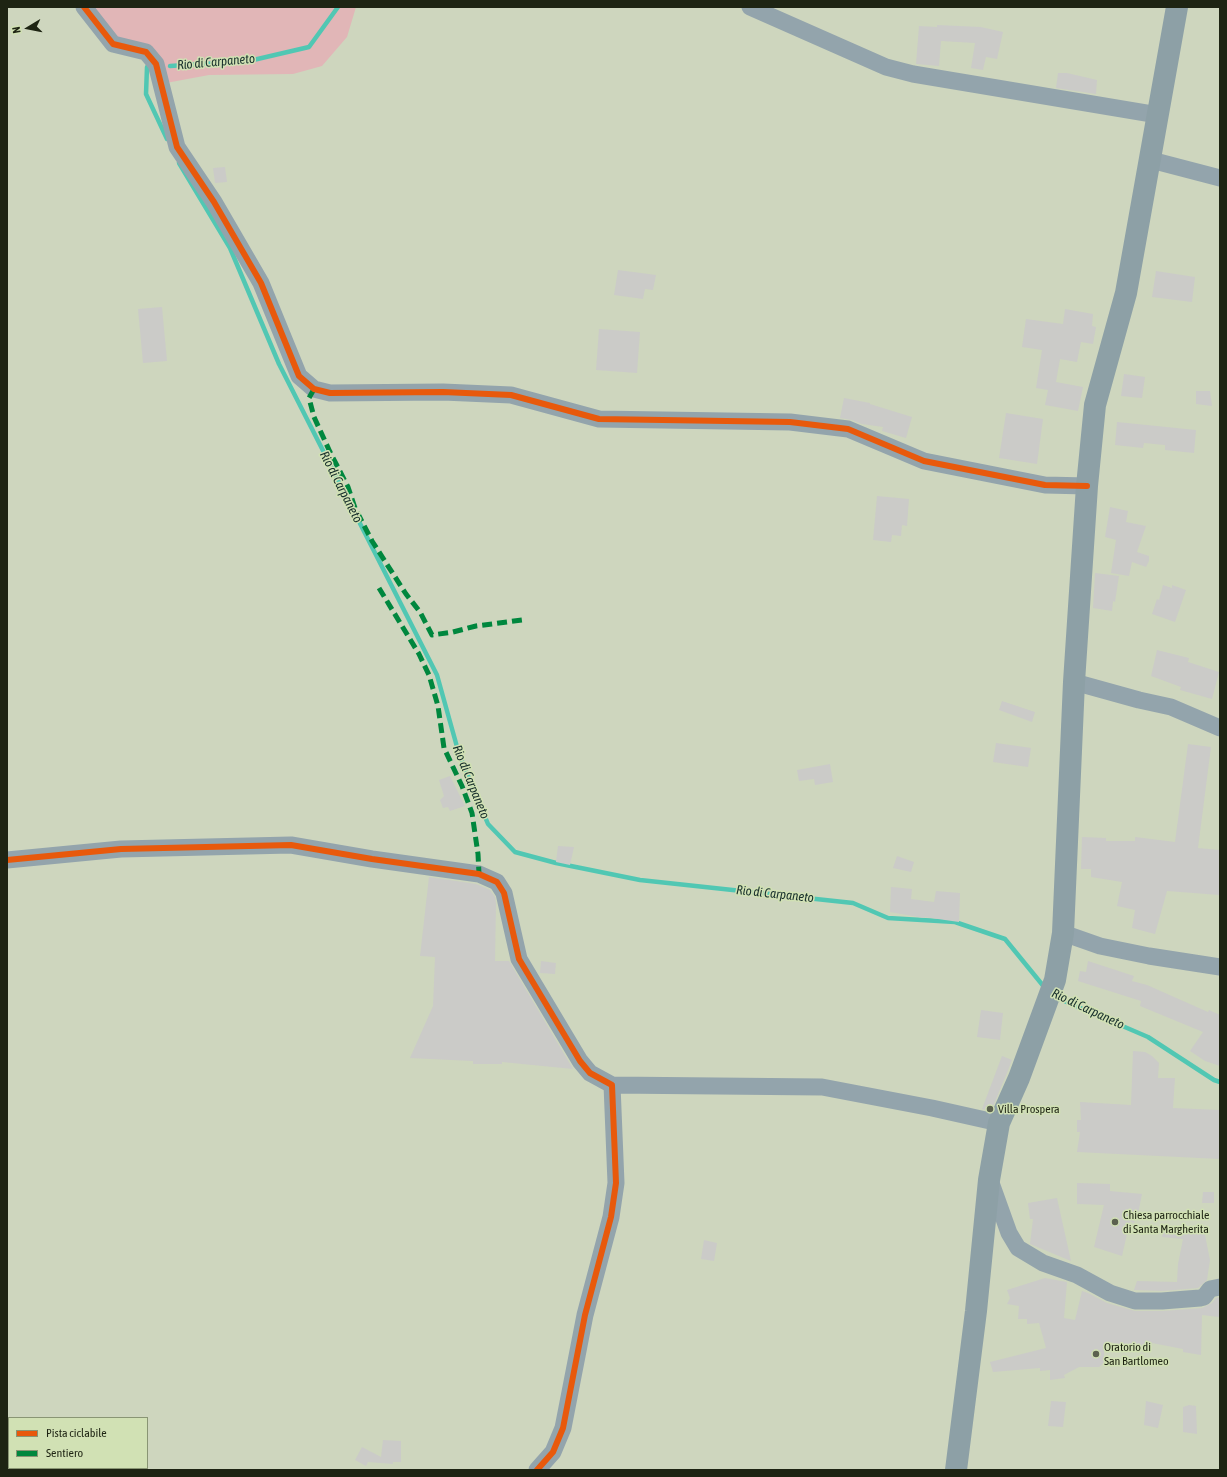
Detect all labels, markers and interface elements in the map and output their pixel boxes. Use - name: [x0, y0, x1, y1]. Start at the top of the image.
- north arrow: [8, 8, 48, 48]
- text: N: [10, 26, 23, 34]
- water label: Rio di Carpaneto: [176, 51, 256, 73]
- water label: Rio di Carpaneto: [316, 449, 366, 525]
- water label: Rio di Carpaneto: [449, 743, 493, 821]
- water label: Rio di Carpaneto: [735, 882, 815, 906]
- water label: Rio di Carpaneto: [1049, 985, 1127, 1033]
- place label: Villa Prospera: [998, 1102, 1060, 1116]
- marker: Villa Prospera: [985, 1104, 995, 1114]
- place label: Chiesa parrocchiale di Santa Margherita: [1123, 1208, 1209, 1236]
- marker: Chiesa parrocchiale di Santa Margherita: [1110, 1217, 1120, 1227]
- place label: Oratorio di San Bartlomeo: [1104, 1340, 1169, 1368]
- marker: Oratorio di San Bartlomeo: [1091, 1349, 1101, 1359]
- legend: [8, 1417, 148, 1469]
- text: Pista ciclabile: [46, 1426, 107, 1440]
- text: Sentiero: [46, 1446, 83, 1460]

